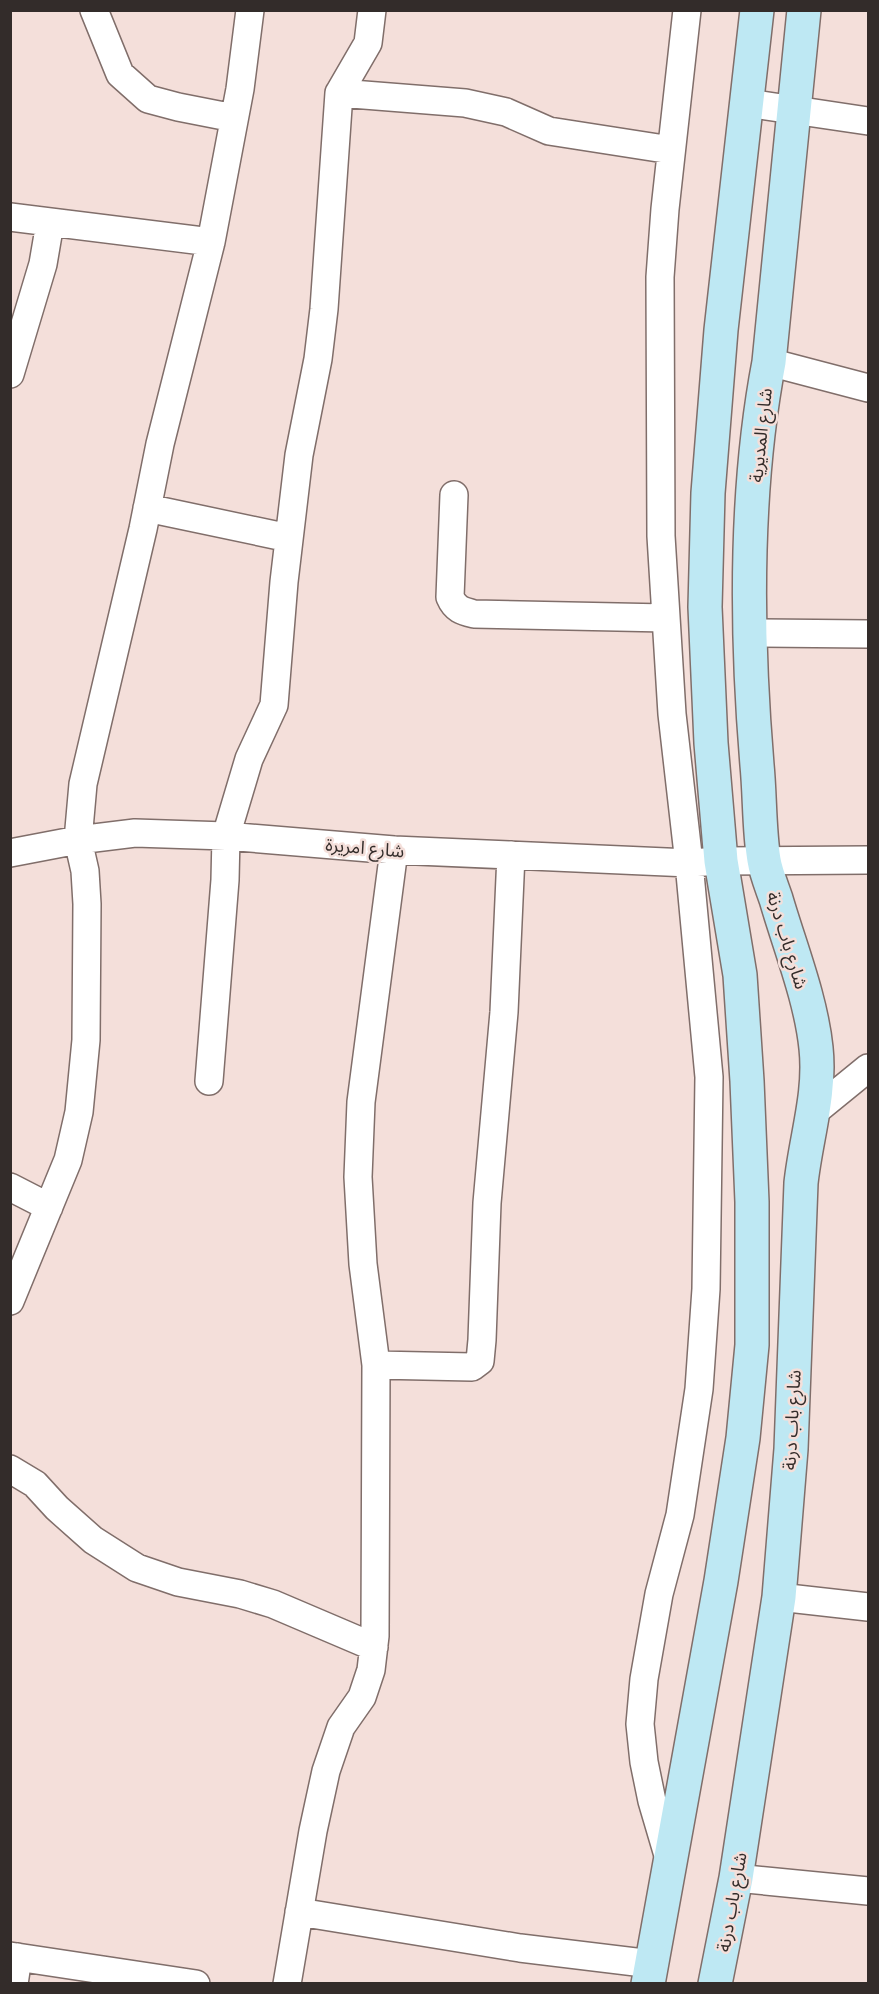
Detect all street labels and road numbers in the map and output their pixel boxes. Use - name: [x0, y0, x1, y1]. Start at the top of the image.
- street label: شارع المديرية: [743, 387, 780, 484]
- street label: شارع امريرة: [324, 832, 405, 865]
- street label: شارع باب درنة: [759, 888, 814, 993]
- street label: شارع باب درنة: [776, 1369, 809, 1471]
- street label: شارع باب درنة: [710, 1850, 755, 1954]

